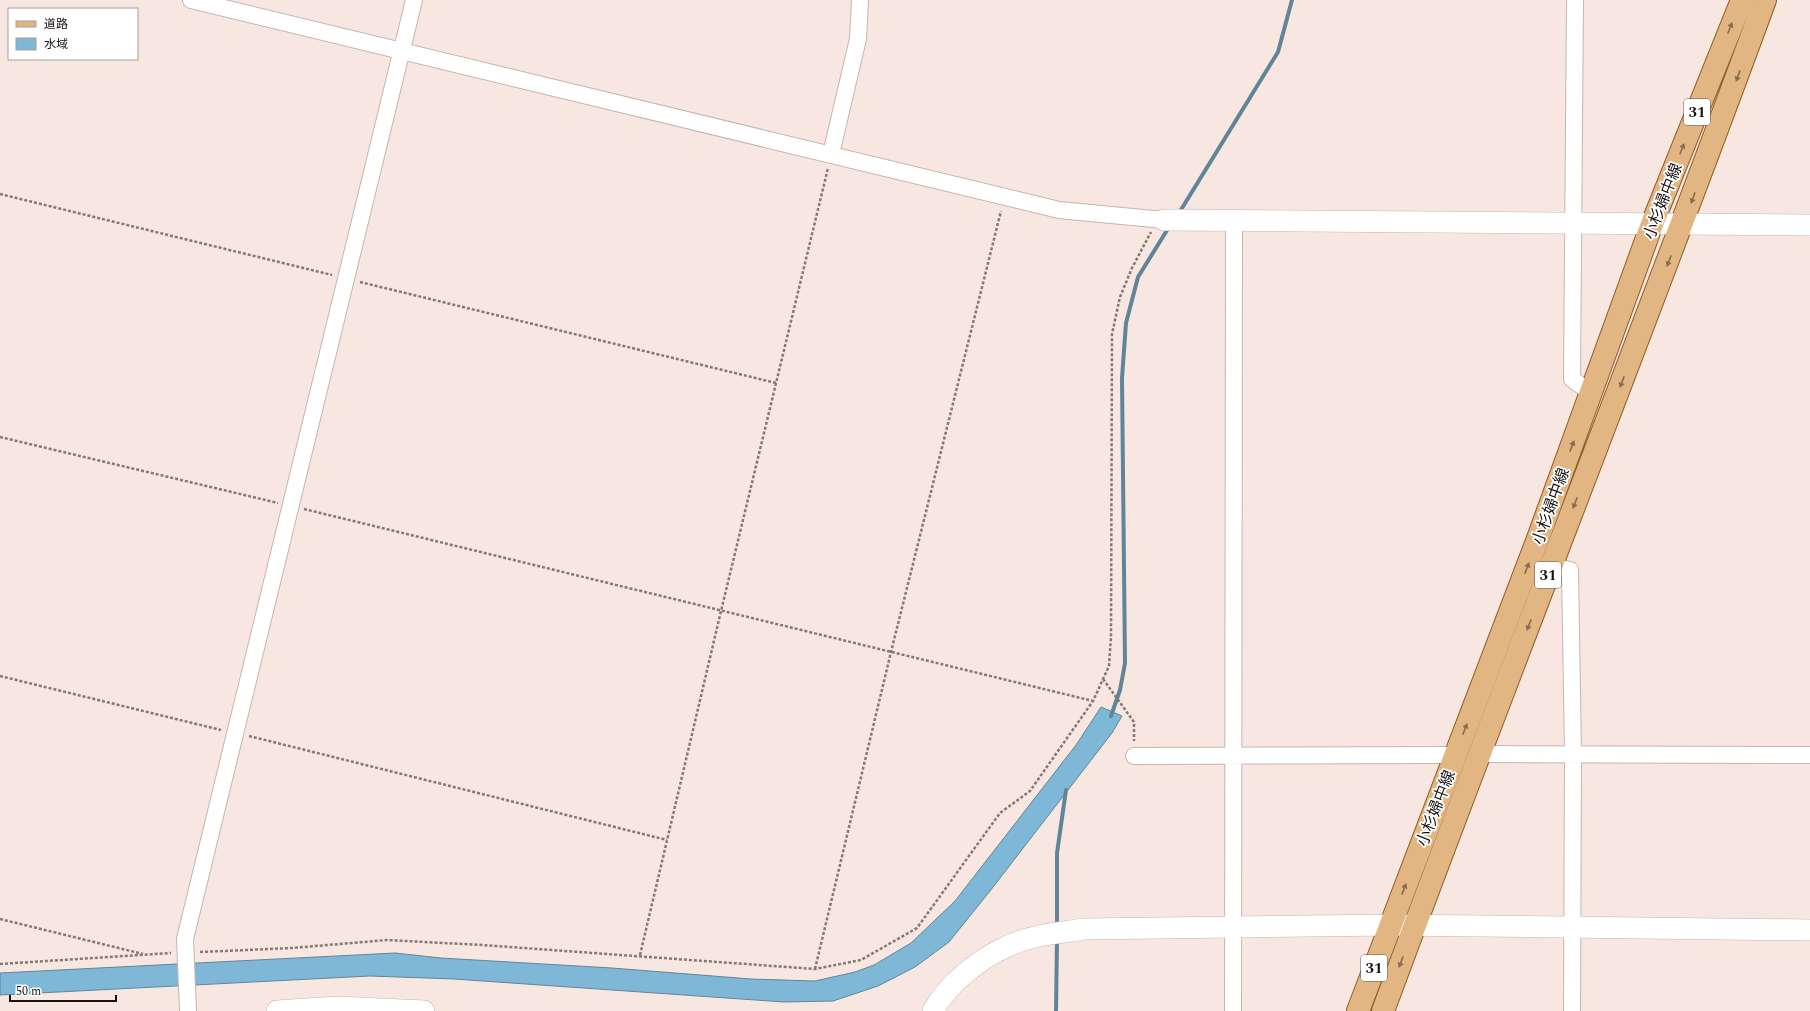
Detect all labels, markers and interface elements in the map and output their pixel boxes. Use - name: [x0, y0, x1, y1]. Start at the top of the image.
- legend: [8, 8, 138, 60]
- text: 道路: [44, 15, 68, 34]
- one-way arrow: [1728, 22, 1734, 34]
- text: 水域: [44, 35, 68, 54]
- one-way arrow: [1734, 70, 1740, 82]
- road number: 31: [1684, 99, 1710, 125]
- one-way arrow: [1680, 142, 1686, 154]
- street label: 小杉婦中線: [1637, 160, 1688, 243]
- one-way arrow: [1689, 192, 1695, 204]
- one-way arrow: [1665, 255, 1671, 267]
- one-way arrow: [1618, 376, 1624, 388]
- one-way arrow: [1569, 439, 1575, 451]
- street label: 小杉婦中線: [1526, 465, 1576, 548]
- one-way arrow: [1572, 498, 1578, 510]
- one-way arrow: [1525, 562, 1531, 574]
- road number: 31: [1535, 562, 1561, 588]
- one-way arrow: [1525, 619, 1531, 631]
- one-way arrow: [1463, 722, 1469, 734]
- street label: 小杉婦中線: [1410, 767, 1461, 850]
- one-way arrow: [1401, 883, 1407, 895]
- road number: 31: [1361, 955, 1387, 981]
- one-way arrow: [1397, 957, 1403, 969]
- scale bar: [10, 977, 116, 1003]
- text: 50 m: [16, 982, 41, 1001]

